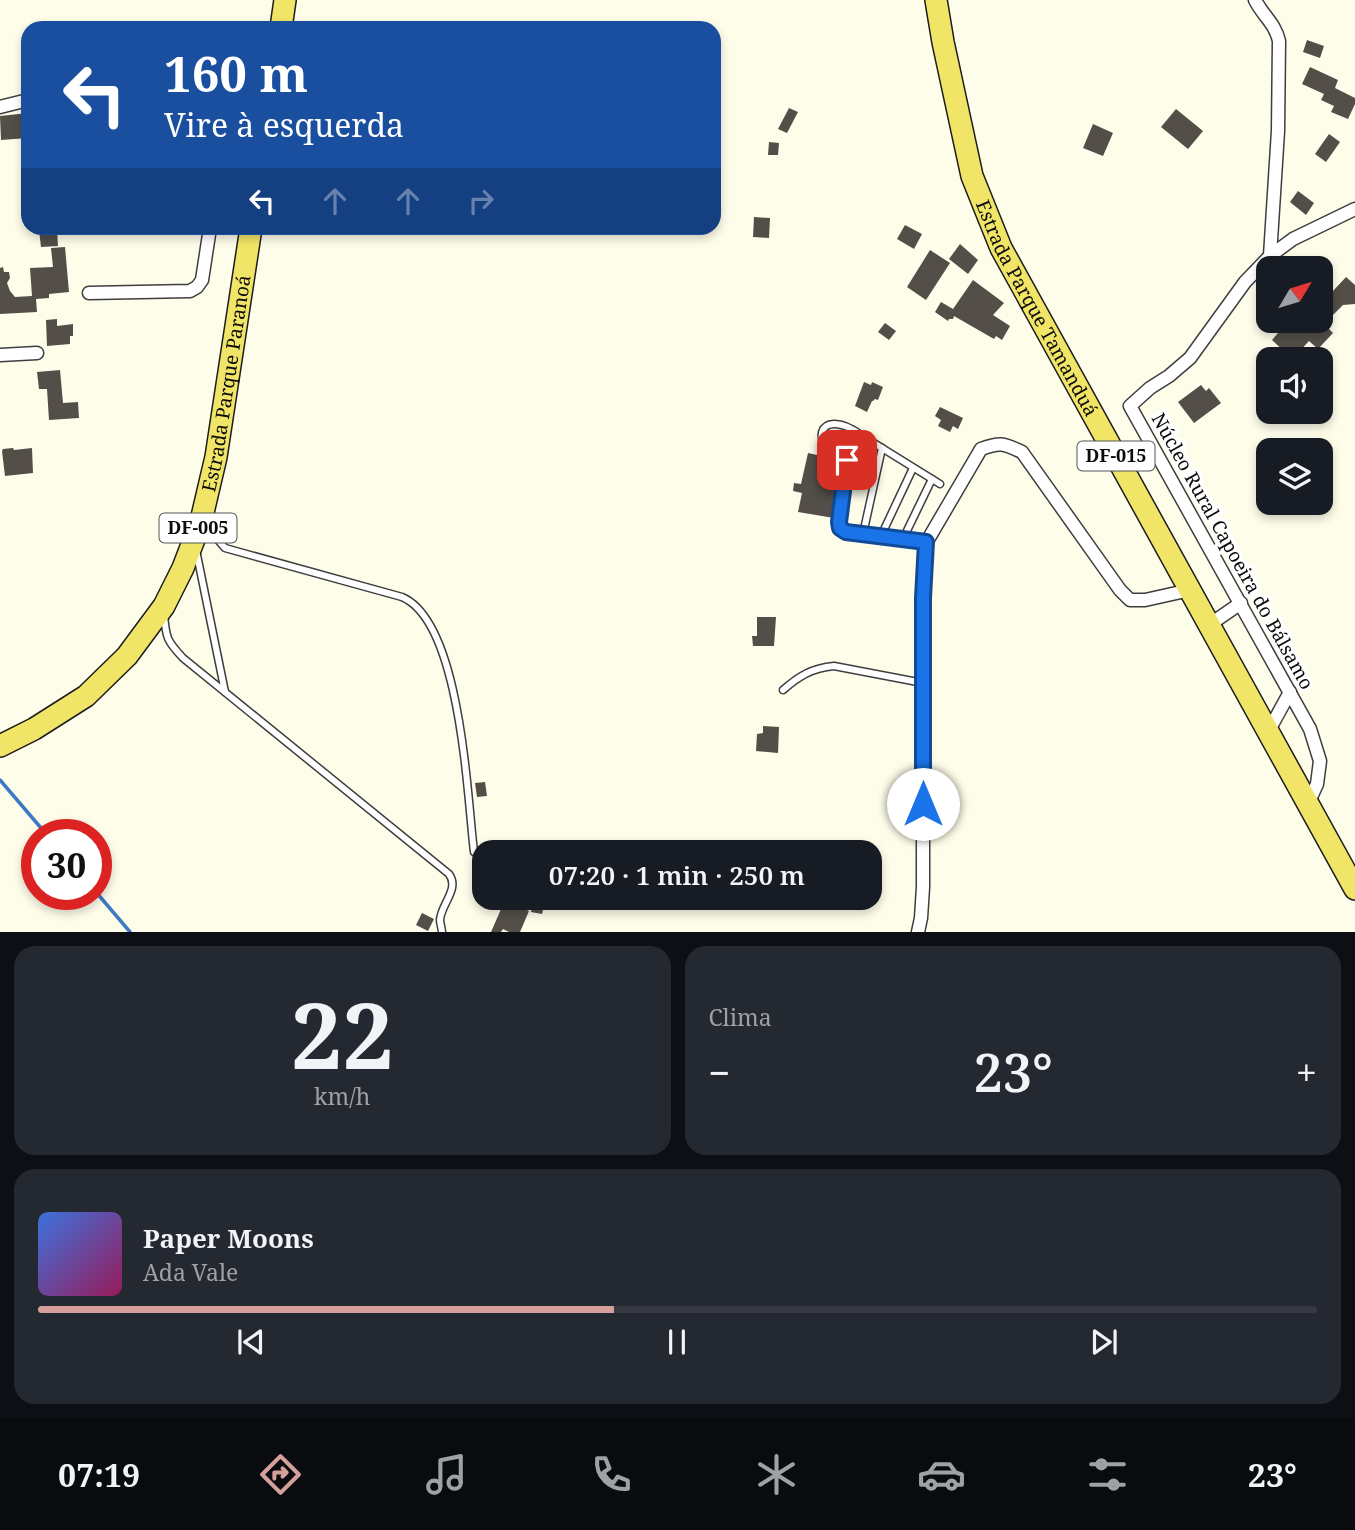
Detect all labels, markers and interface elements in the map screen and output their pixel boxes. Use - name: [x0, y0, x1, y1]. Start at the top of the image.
- text: 160 m: [164, 40, 308, 106]
- icon: left: [49, 49, 140, 140]
- text: Vire à esquerda: [164, 103, 404, 146]
- icon: left: [243, 182, 281, 220]
- icon: ahead: [316, 182, 354, 220]
- icon: ahead: [389, 182, 427, 220]
- icon: right: [462, 182, 500, 220]
- street label: Estrada Parque Tamanduá: [970, 196, 1104, 421]
- north arrow: [1256, 256, 1334, 332]
- map controls: [1256, 256, 1333, 515]
- street label: Estrada Parque Paranoá: [195, 273, 257, 494]
- button: sound: [1256, 347, 1333, 424]
- street label: Núcleo Rural Capoeira do Bálsamo: [1146, 408, 1320, 694]
- pin: [817, 430, 877, 490]
- button: layers: [1256, 438, 1333, 515]
- icon: arrive: [828, 441, 866, 479]
- road number: DF-015: [1078, 442, 1154, 470]
- road number: DF-005: [160, 514, 236, 542]
- position arrow: [886, 767, 960, 841]
- speed limit sign: 30: [21, 819, 112, 910]
- text: 07:20 · 1 min · 250 m: [549, 857, 805, 893]
- text: 22: [291, 972, 394, 1096]
- text: Clima: [709, 1001, 772, 1033]
- text: 23°: [973, 1036, 1053, 1107]
- text: −: [709, 1046, 731, 1098]
- text: +: [1296, 1046, 1317, 1098]
- text: km/h: [314, 1080, 370, 1112]
- text: Paper Moons: [143, 1220, 314, 1256]
- text: Ada Vale: [143, 1256, 238, 1288]
- icon: previous: [232, 1323, 270, 1361]
- icon: pause: [658, 1323, 696, 1361]
- icon: next: [1085, 1323, 1123, 1361]
- icon: directions: [256, 1450, 305, 1499]
- icon: music: [422, 1450, 471, 1499]
- icon: phone: [587, 1450, 636, 1499]
- icon: climate: [752, 1450, 801, 1499]
- icon: car: [917, 1450, 966, 1499]
- icon: filters: [1083, 1450, 1132, 1499]
- text: 07:19: [58, 1453, 140, 1496]
- text: 23°: [1248, 1453, 1297, 1496]

